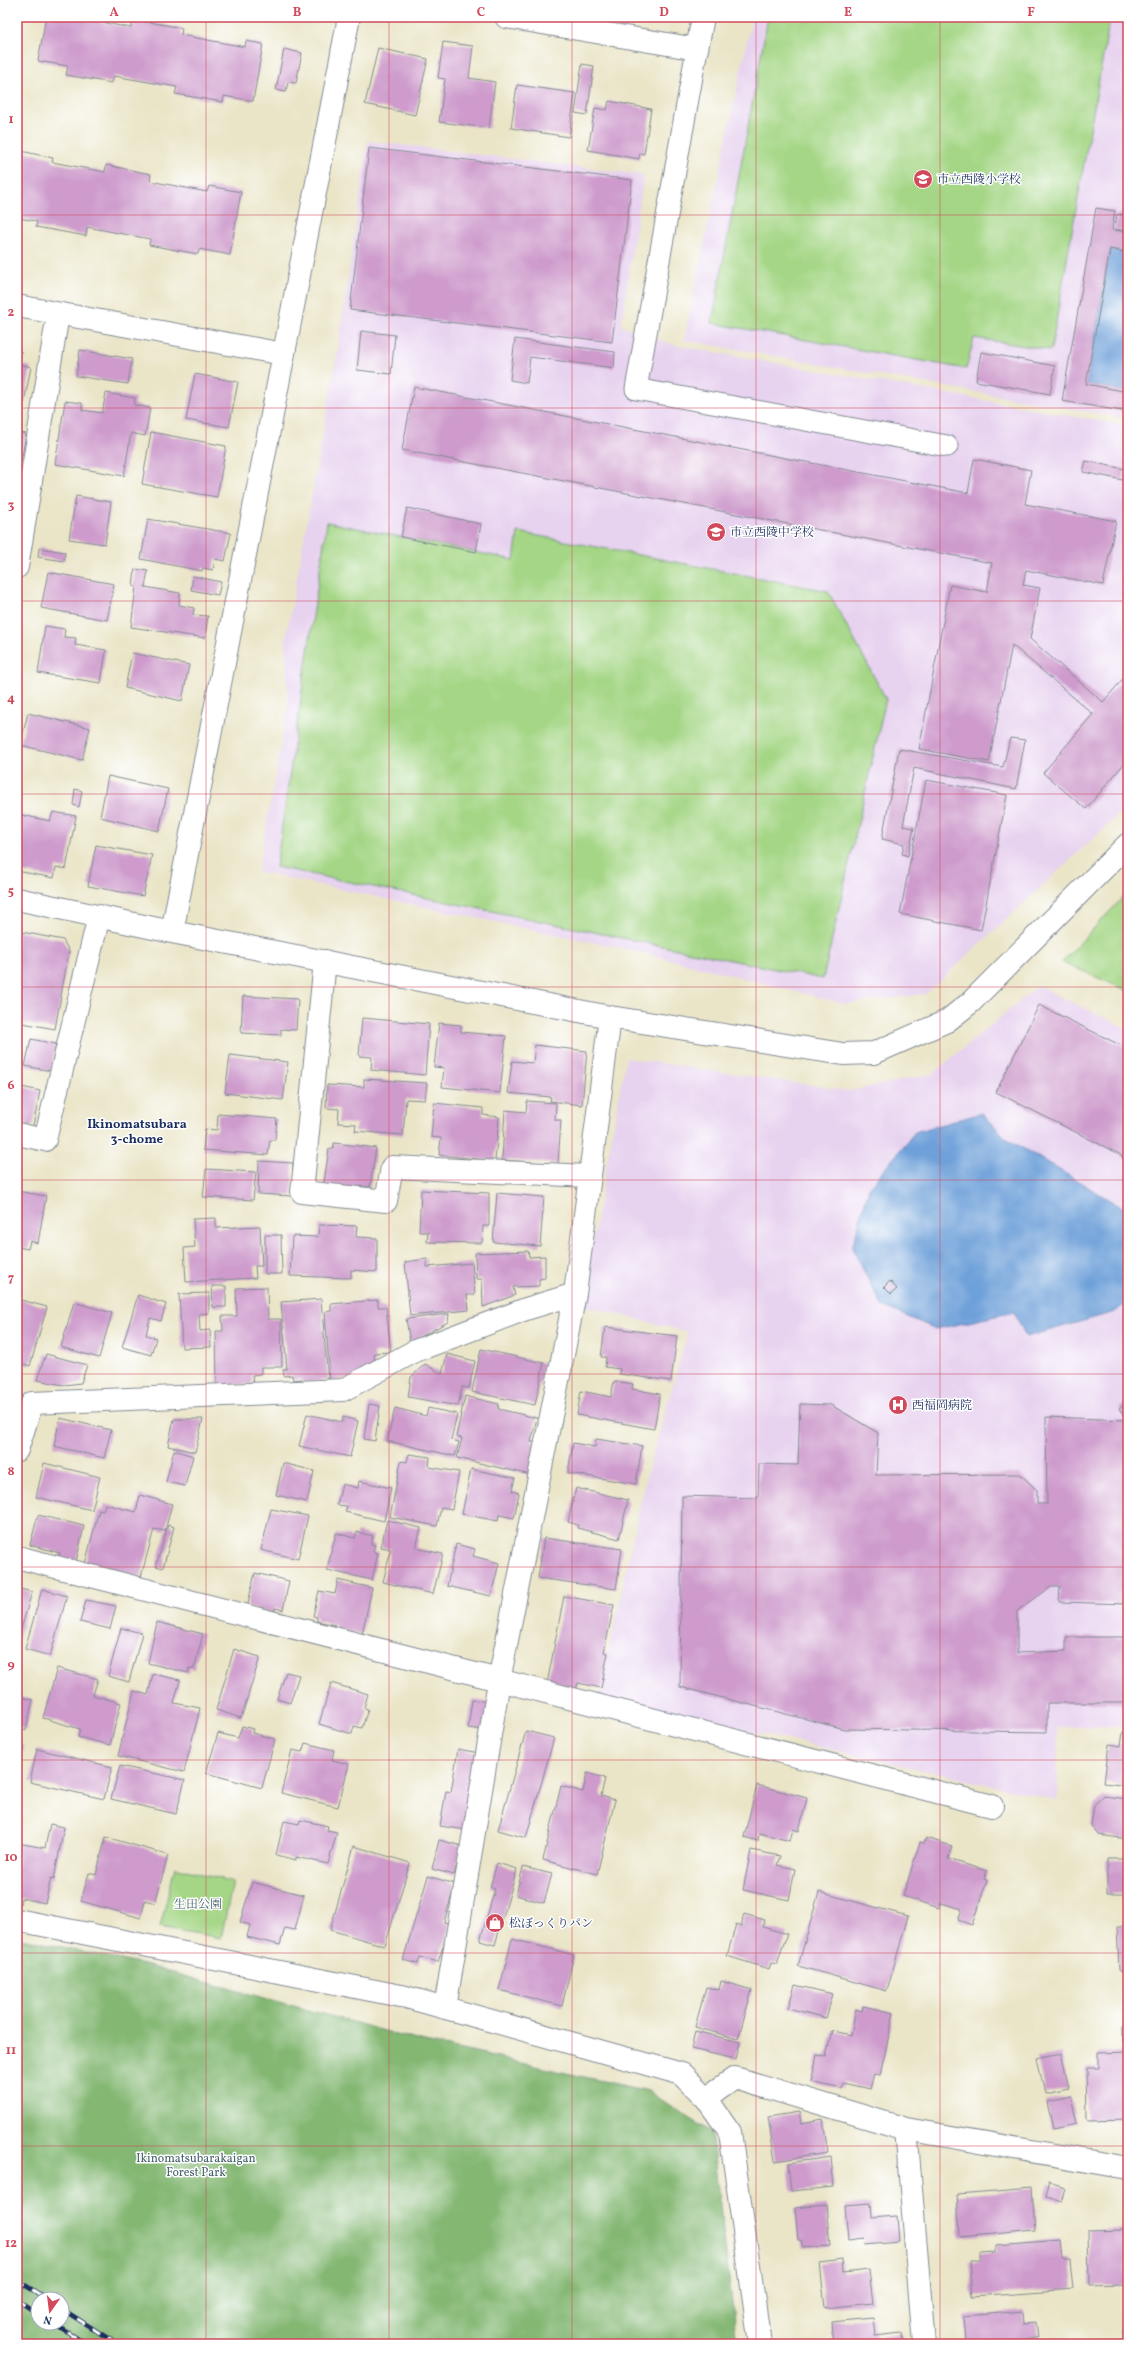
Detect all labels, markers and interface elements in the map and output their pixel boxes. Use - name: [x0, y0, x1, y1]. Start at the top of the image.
- text: A: [109, 4, 119, 22]
- text: B: [293, 4, 302, 22]
- text: C: [477, 4, 485, 22]
- text: D: [659, 4, 669, 22]
- text: E: [844, 4, 852, 22]
- text: F: [1027, 4, 1035, 22]
- text: 1: [8, 111, 14, 129]
- school or university icon: 市立西陵小学校: [912, 168, 934, 190]
- place label: 市立西陵小学校: [937, 172, 1021, 188]
- text: 2: [8, 304, 15, 322]
- text: 3: [8, 497, 15, 515]
- school or university icon: 市立西陵中学校: [705, 521, 727, 543]
- place label: 市立西陵中学校: [730, 525, 814, 541]
- text: 4: [7, 690, 15, 708]
- text: 5: [8, 883, 14, 901]
- text: 6: [7, 1077, 15, 1095]
- district label: Ikinomatsubara 3-chome: [87, 1116, 187, 1149]
- text: 7: [8, 1270, 14, 1288]
- hospital icon: 西福岡病院: [887, 1394, 909, 1416]
- place label: 西福岡病院: [912, 1398, 972, 1414]
- text: 8: [7, 1463, 15, 1481]
- text: 9: [7, 1656, 15, 1674]
- text: 10: [4, 1849, 18, 1867]
- park label: 生田公園: [174, 1897, 222, 1913]
- shop icon: 松ぼっくりパン: [484, 1912, 506, 1934]
- place label: 松ぼっくりパン: [509, 1916, 593, 1932]
- text: 11: [6, 2042, 16, 2060]
- park label: Ikinomatsubarakaigan Forest Park: [136, 2151, 256, 2181]
- text: 12: [5, 2235, 17, 2253]
- north arrow: [30, 2291, 70, 2331]
- text: N: [42, 2311, 54, 2327]

